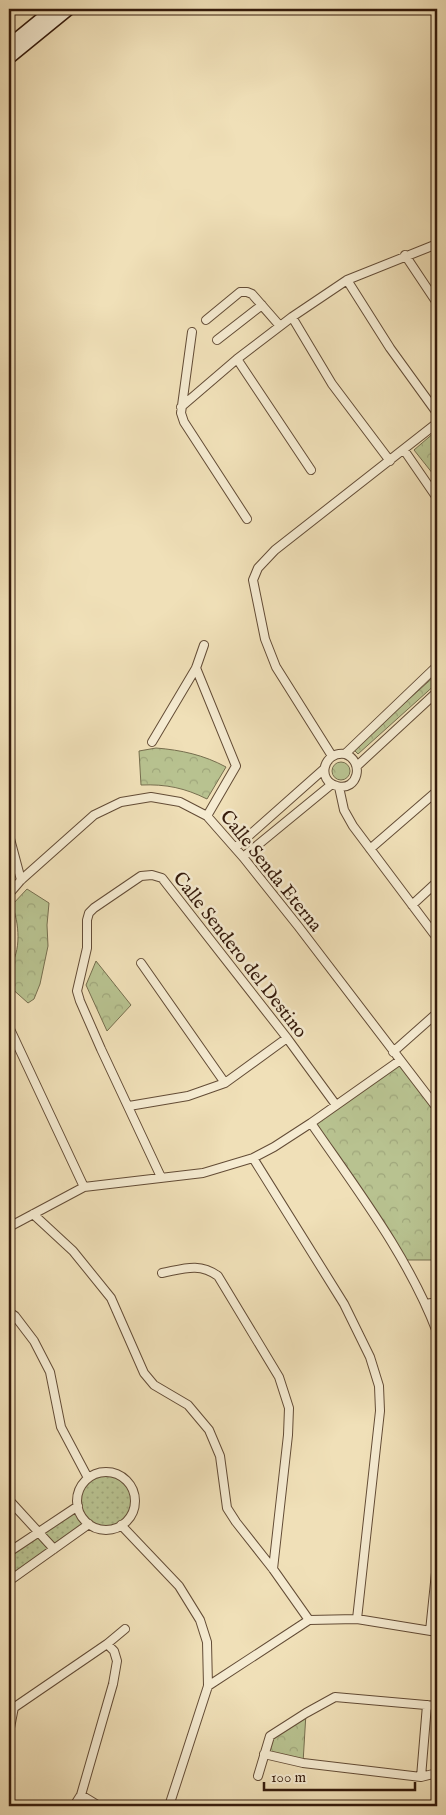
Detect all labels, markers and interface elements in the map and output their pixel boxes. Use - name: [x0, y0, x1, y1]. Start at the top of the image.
- street label: Calle Senda Eterna: [214, 806, 327, 938]
- street label: Calle Sendero del Destino: [167, 867, 312, 1043]
- scale bar: [264, 1760, 415, 1792]
- text: 100 m: [271, 1768, 307, 1787]

